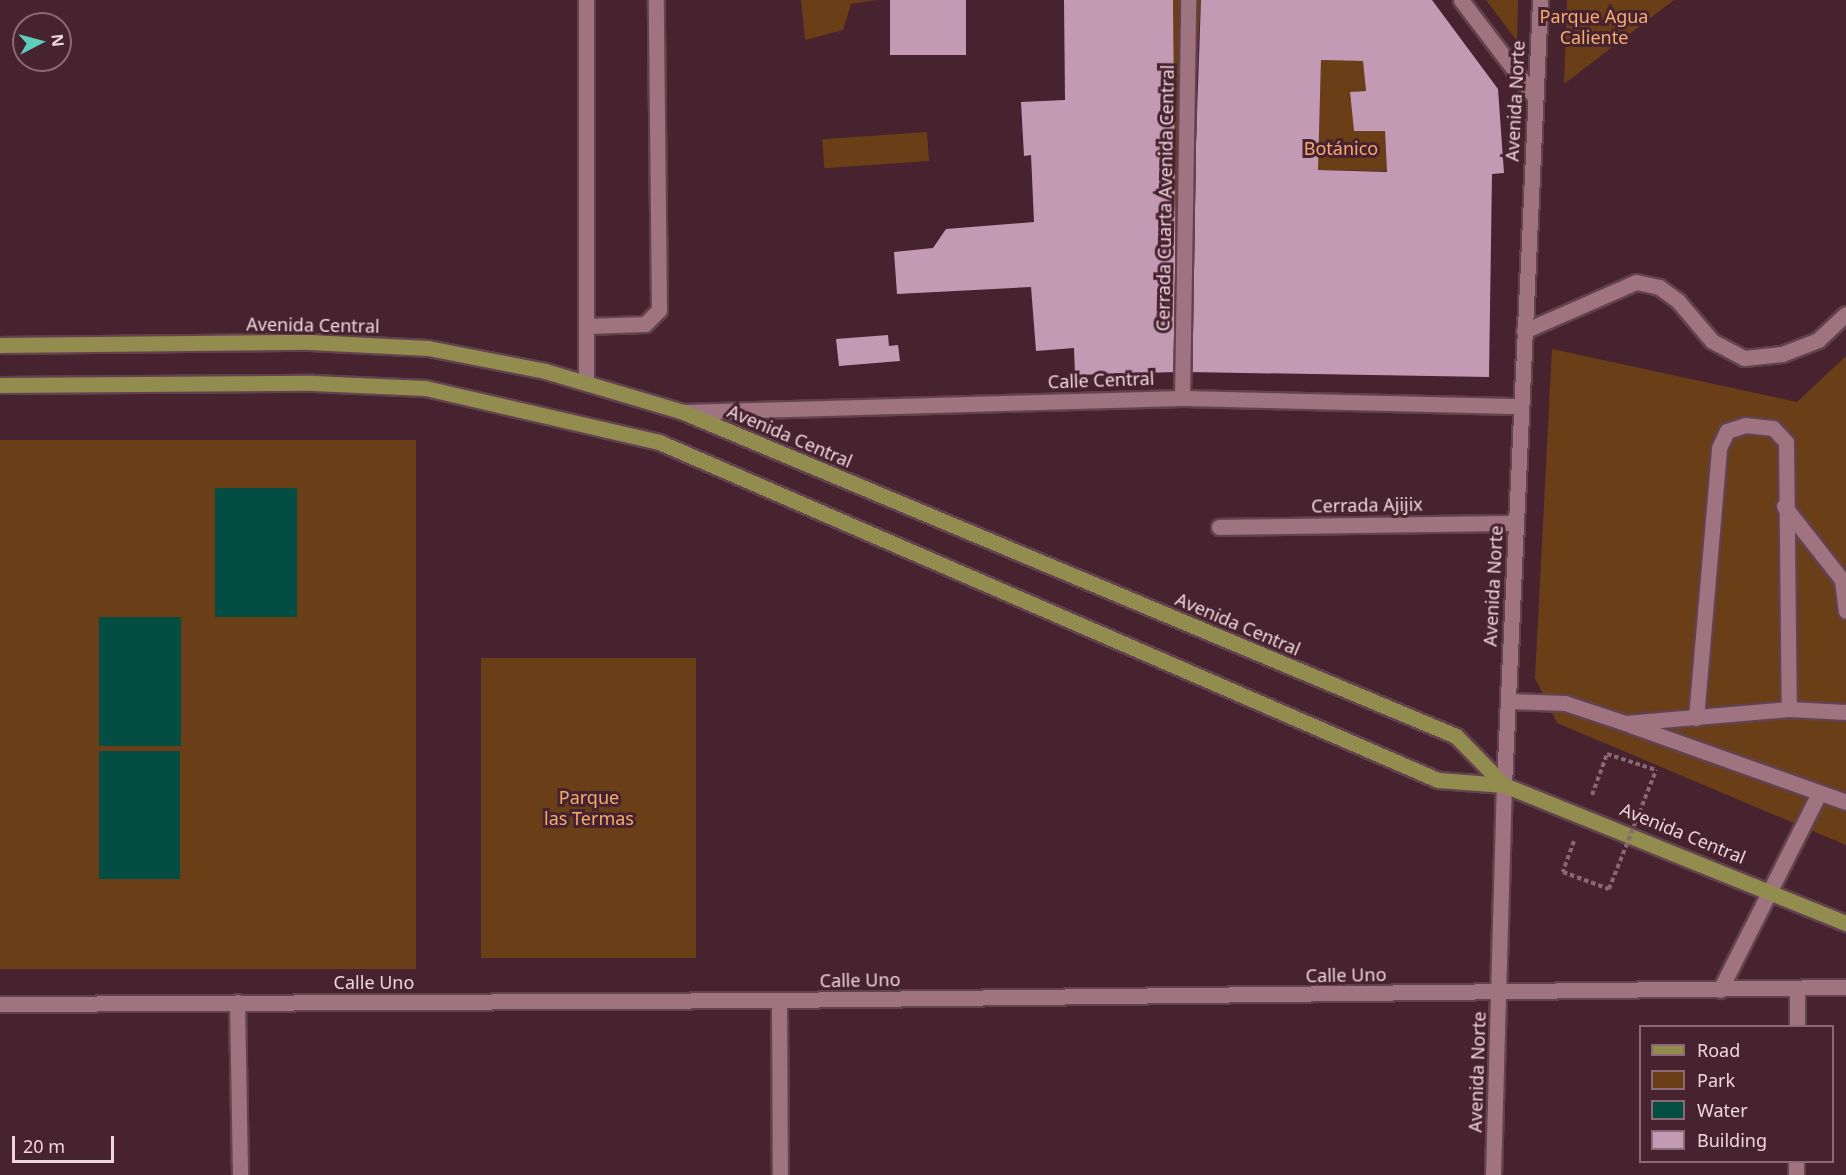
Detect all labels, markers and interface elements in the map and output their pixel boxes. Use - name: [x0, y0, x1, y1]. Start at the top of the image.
- park label: Parque Agua Caliente: [1540, 6, 1648, 48]
- north arrow: [12, 12, 72, 72]
- text: N: [46, 33, 70, 48]
- street label: Avenida Norte: [1501, 40, 1529, 162]
- street label: Cerrada Cuarta Avenida Central: [1152, 64, 1178, 332]
- park label: Botánico: [1304, 137, 1378, 159]
- street label: Avenida Central: [246, 313, 380, 337]
- street label: Calle Central: [1047, 367, 1155, 393]
- street label: Avenida Central: [724, 400, 856, 472]
- street label: Cerrada Ajijix: [1311, 493, 1423, 517]
- street label: Avenida Norte: [1479, 525, 1507, 647]
- street label: Avenida Central: [1172, 588, 1304, 660]
- park label: Parque las Termas: [544, 787, 634, 830]
- street label: Avenida Central: [1617, 798, 1749, 868]
- street label: Calle Uno: [1305, 963, 1387, 987]
- street label: Calle Uno: [819, 968, 901, 992]
- street label: Calle Uno: [334, 971, 414, 993]
- street label: Avenida Norte: [1464, 1011, 1490, 1133]
- legend: [1639, 1025, 1834, 1163]
- text: Road: [1697, 1038, 1740, 1062]
- text: Park: [1697, 1068, 1735, 1092]
- text: Water: [1697, 1098, 1748, 1122]
- scale bar: [15, 1124, 117, 1162]
- text: Building: [1697, 1128, 1767, 1152]
- text: 20 m: [23, 1134, 65, 1158]

